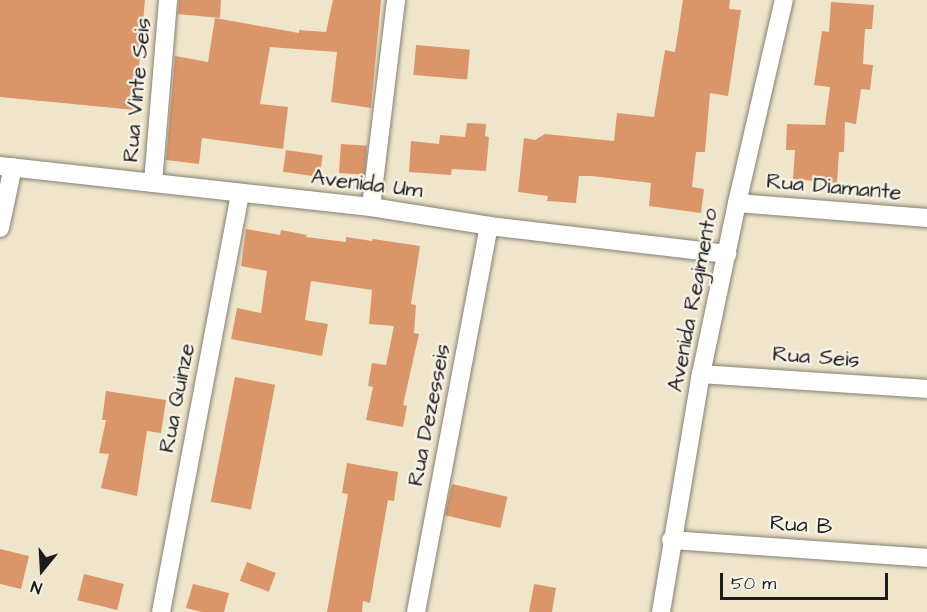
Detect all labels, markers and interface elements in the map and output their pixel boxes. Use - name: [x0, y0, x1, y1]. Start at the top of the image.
- street label: Rua Vinte Seis: [118, 17, 156, 163]
- street label: Avenida Um: [310, 164, 424, 204]
- street label: Rua Diamante: [765, 168, 903, 206]
- street label: Avenida Regimento: [662, 206, 724, 394]
- street label: Rua Quinze: [153, 341, 201, 455]
- street label: Rua Seis: [772, 341, 860, 373]
- street label: Rua Dezesseis: [402, 342, 456, 488]
- street label: Rua B: [769, 510, 833, 540]
- north arrow: [12, 540, 72, 600]
- scale bar: [723, 561, 891, 599]
- text: 50 m: [731, 571, 776, 596]
- text: N: [28, 575, 45, 599]

